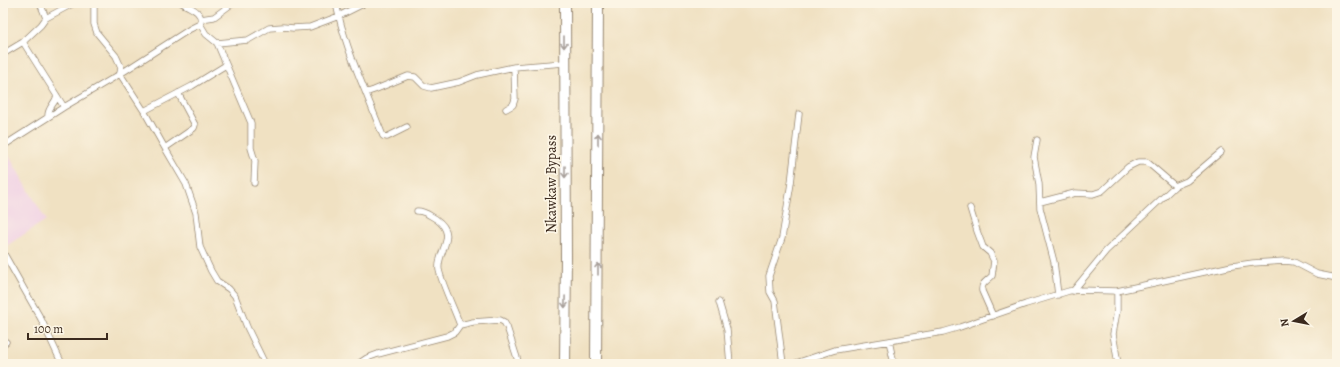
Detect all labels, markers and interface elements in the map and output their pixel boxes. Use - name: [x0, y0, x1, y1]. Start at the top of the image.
- one-way arrow: [560, 35, 568, 48]
- one-way arrow: [594, 133, 602, 146]
- street label: Nkawkaw Bypass: [542, 135, 561, 233]
- one-way arrow: [561, 165, 569, 178]
- one-way arrow: [594, 263, 602, 276]
- one-way arrow: [561, 295, 569, 308]
- north arrow: [1274, 301, 1314, 341]
- scale bar: [28, 315, 107, 341]
- text: N: [1277, 317, 1293, 328]
- text: 100 m: [34, 321, 63, 337]

